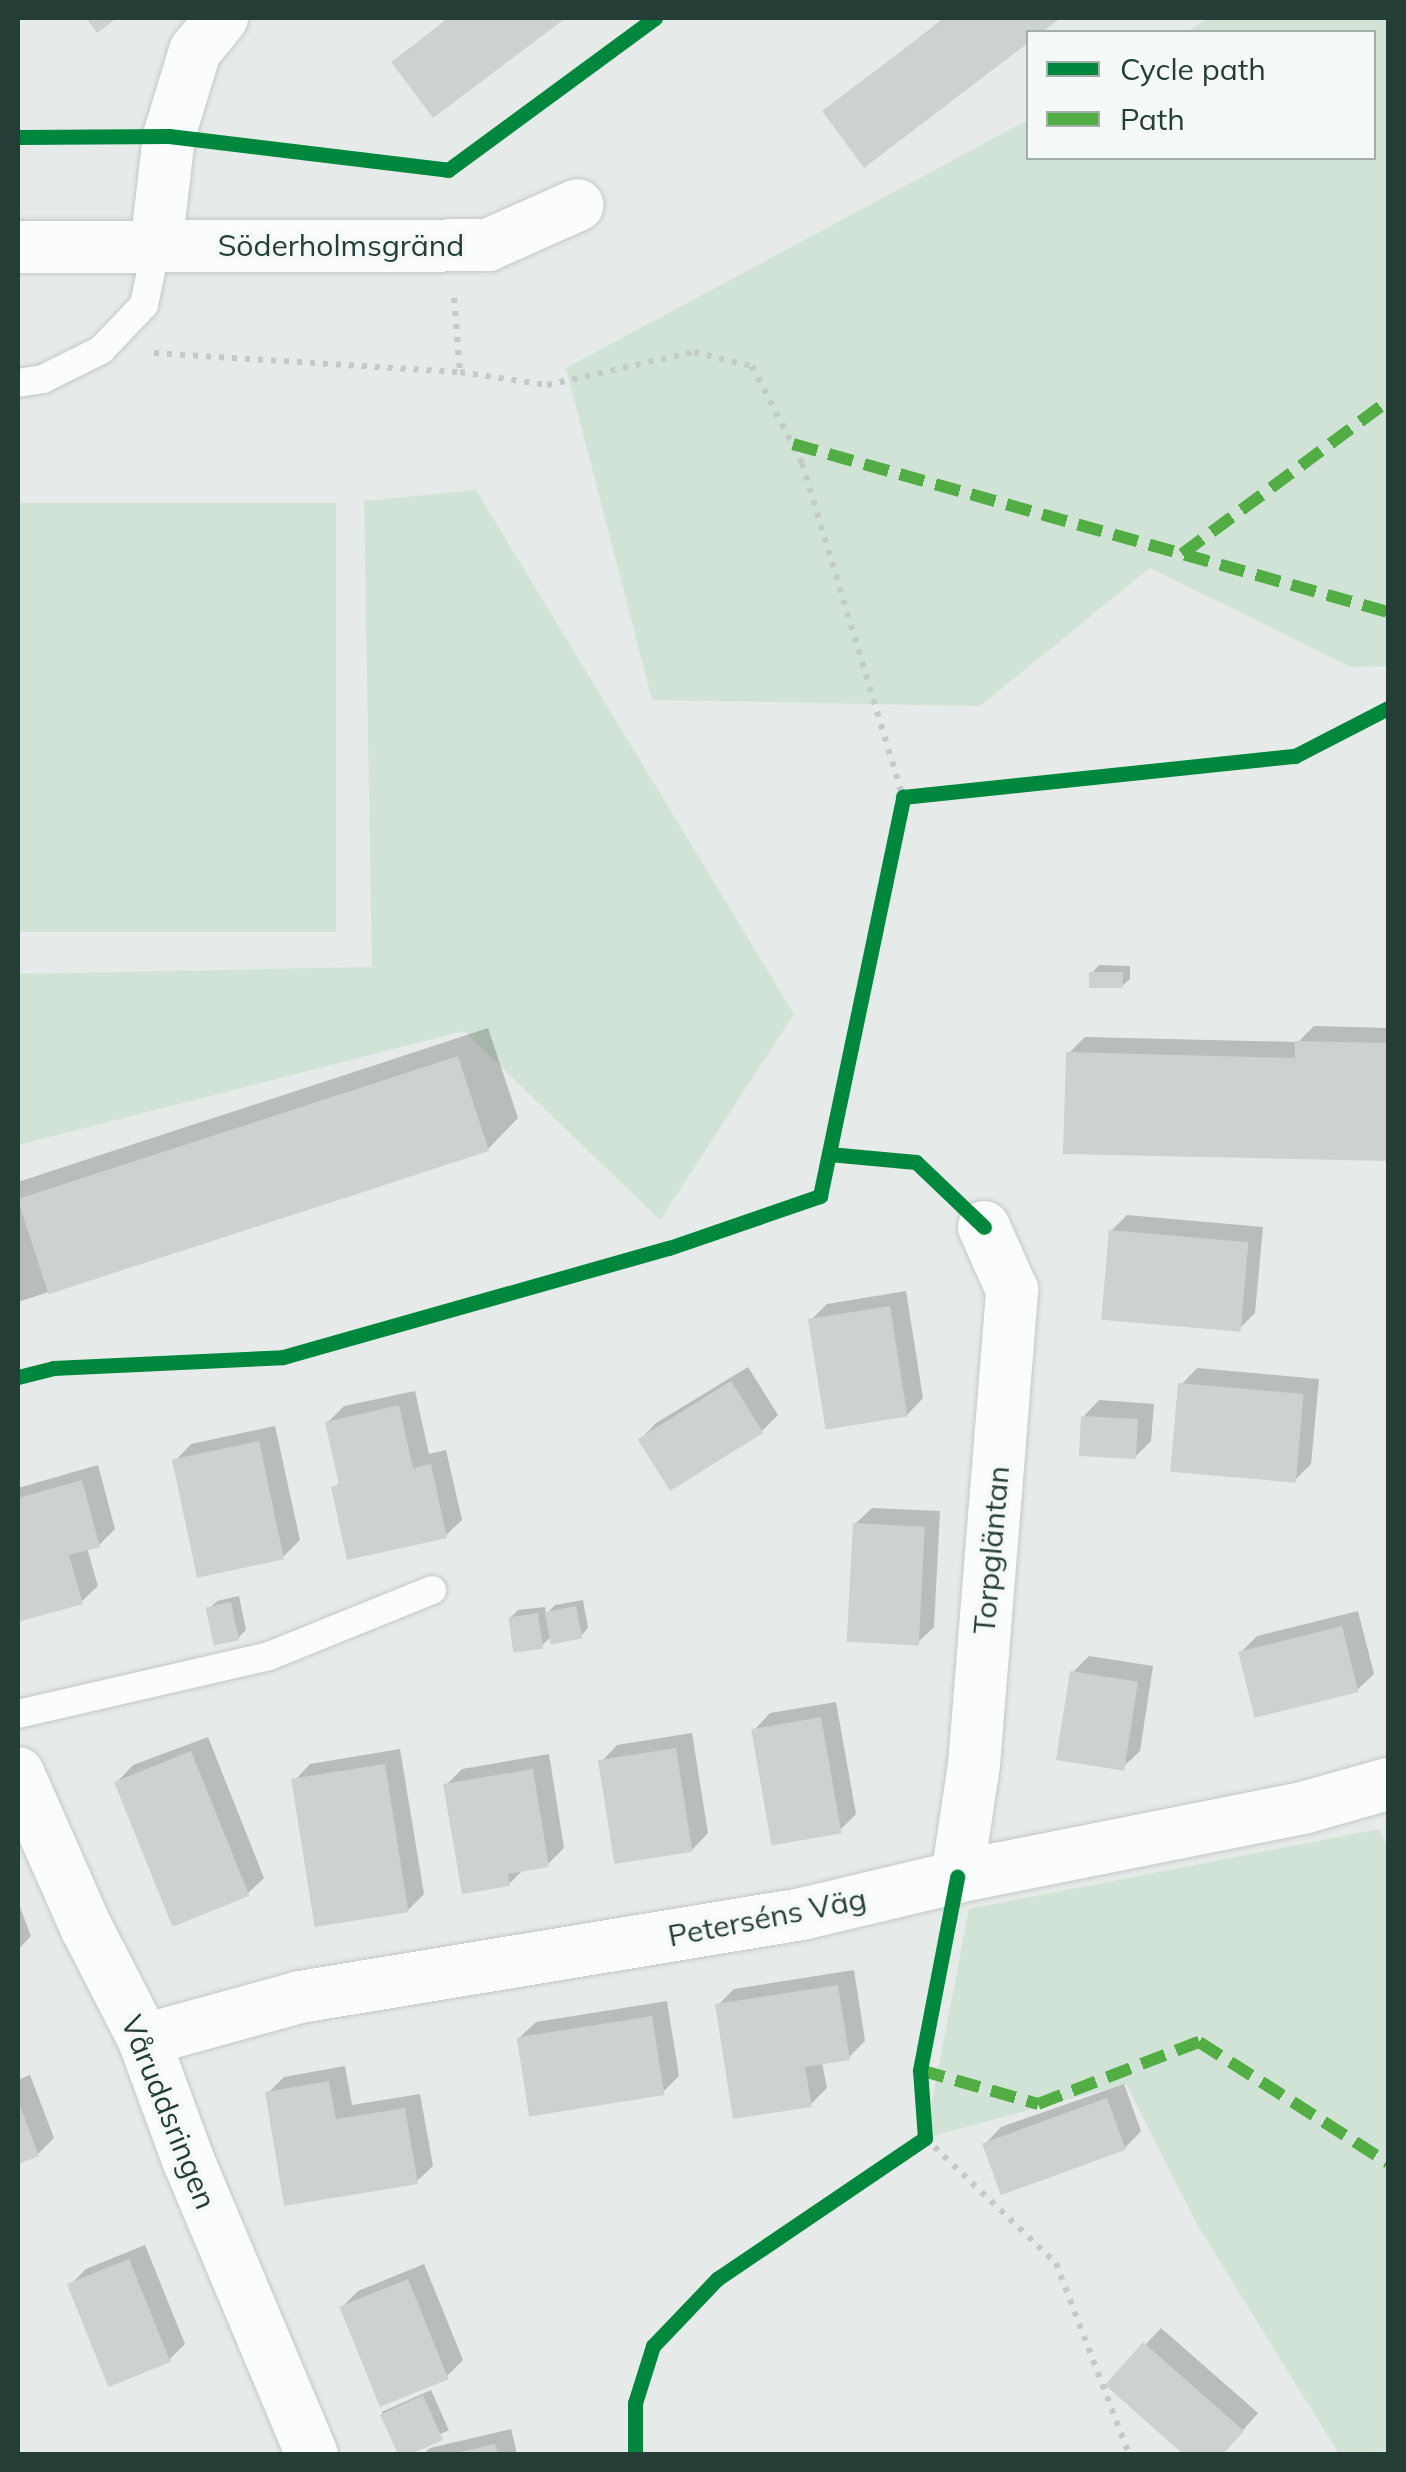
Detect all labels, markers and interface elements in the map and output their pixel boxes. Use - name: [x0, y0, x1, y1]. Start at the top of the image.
- legend: [1026, 30, 1376, 160]
- text: Cycle path: [1120, 50, 1266, 88]
- text: Path: [1120, 100, 1185, 138]
- street label: Söderholmsgränd: [218, 227, 464, 263]
- street label: Torpgläntan: [966, 1464, 1016, 1636]
- street label: Peterséns Väg: [665, 1880, 869, 1954]
- street label: Våruddsringen: [114, 2010, 224, 2214]

